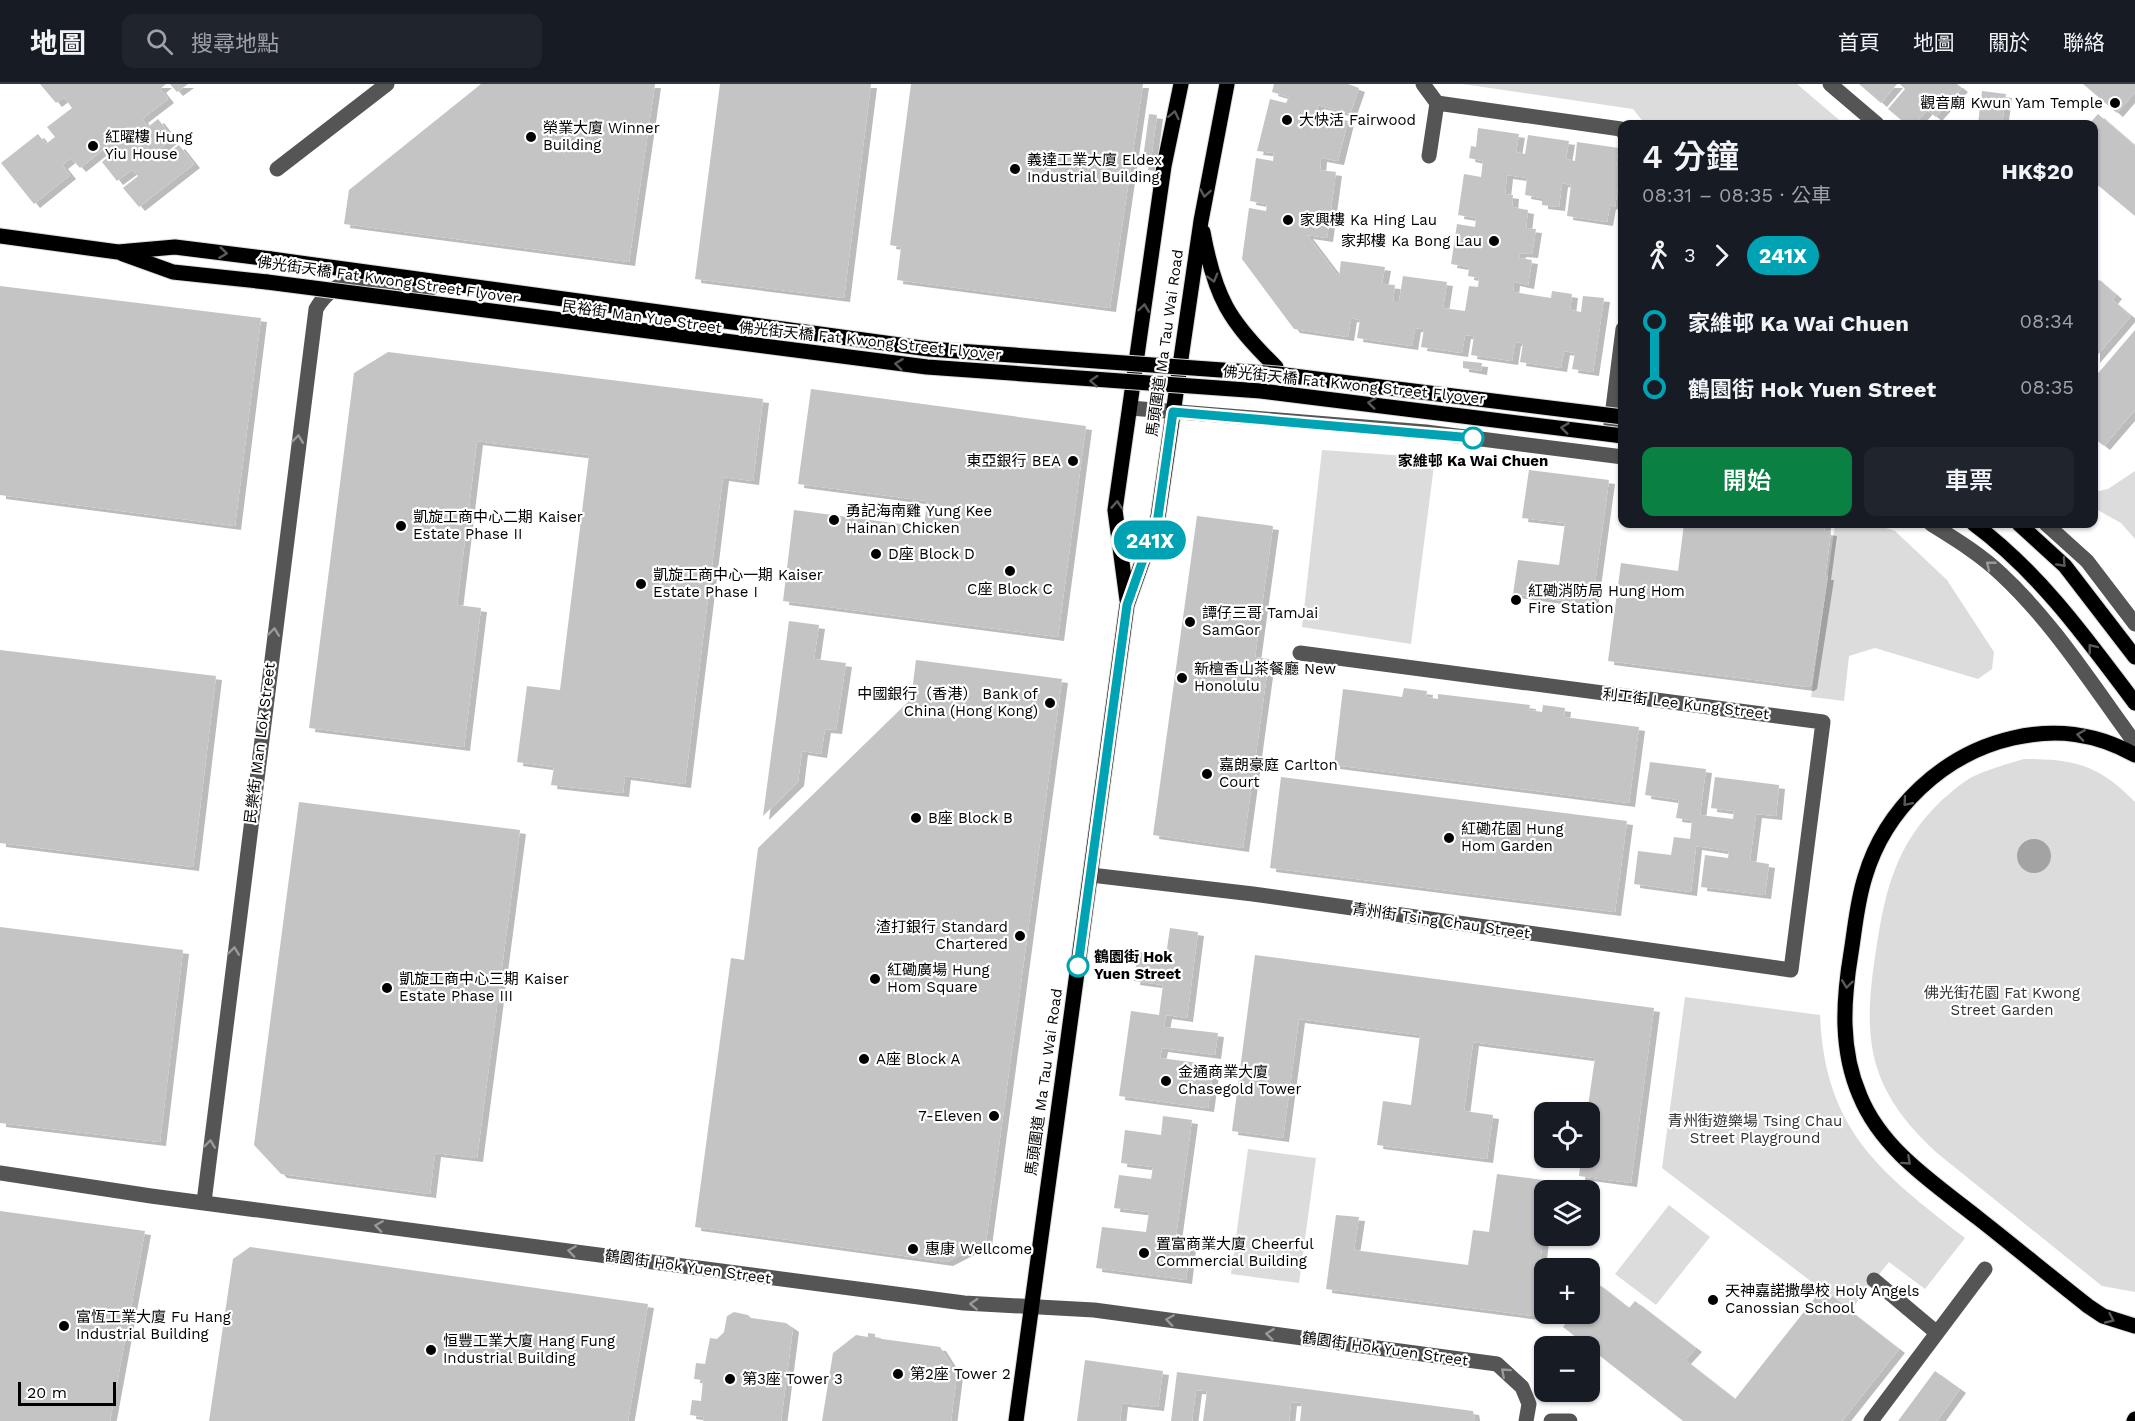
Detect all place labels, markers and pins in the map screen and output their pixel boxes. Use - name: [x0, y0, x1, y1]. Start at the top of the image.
- place label: 觀音廟 Kwun Yam Temple: [1920, 94, 2103, 112]
- marker: 觀音廟 Kwun Yam Temple: [2108, 96, 2122, 110]
- place label: 大快活 Fairwood: [1299, 111, 1416, 129]
- marker: 大快活 Fairwood: [1280, 113, 1294, 127]
- place label: 榮業大廈 Winner Building: [543, 119, 660, 154]
- place label: 紅曜樓 Hung Yiu House: [105, 128, 193, 163]
- marker: 榮業大廈 Winner Building: [524, 130, 538, 144]
- marker: 紅曜樓 Hung Yiu House: [86, 139, 100, 153]
- place label: 義達工業大廈 Eldex Industrial Building: [1027, 151, 1162, 186]
- marker: 義達工業大廈 Eldex Industrial Building: [1008, 162, 1022, 176]
- place label: 家興樓 Ka Hing Lau: [1300, 211, 1437, 229]
- marker: 家興樓 Ka Hing Lau: [1281, 213, 1295, 227]
- place label: 家邦樓 Ka Bong Lau: [1341, 232, 1482, 250]
- marker: 家邦樓 Ka Bong Lau: [1487, 234, 1501, 248]
- marker: 家維邨 Ka Wai Chuen: [1462, 427, 1484, 449]
- place label: 東亞銀行 BEA: [967, 452, 1061, 470]
- place label: 家維邨 Ka Wai Chuen: [1398, 452, 1548, 470]
- marker: 東亞銀行 BEA: [1066, 454, 1080, 468]
- place label: 勇記海南雞 Yung Kee Hainan Chicken: [846, 502, 992, 537]
- place label: 凱旋工商中心二期 Kaiser Estate Phase II: [413, 508, 583, 543]
- marker: 勇記海南雞 Yung Kee Hainan Chicken: [827, 513, 841, 527]
- marker: 凱旋工商中心二期 Kaiser Estate Phase II: [394, 519, 408, 533]
- place label: D座 Block D: [888, 545, 975, 563]
- marker: D座 Block D: [869, 547, 883, 561]
- marker: C座 Block C: [1003, 564, 1017, 578]
- place label: 凱旋工商中心一期 Kaiser Estate Phase I: [653, 566, 823, 601]
- marker: 凱旋工商中心一期 Kaiser Estate Phase I: [634, 577, 648, 591]
- place label: C座 Block C: [967, 580, 1053, 598]
- place label: 紅磡消防局 Hung Hom Fire Station: [1528, 582, 1685, 617]
- marker: 紅磡消防局 Hung Hom Fire Station: [1509, 593, 1523, 607]
- place label: 譚仔三哥 TamJai SamGor: [1202, 604, 1318, 639]
- marker: 譚仔三哥 TamJai SamGor: [1183, 615, 1197, 629]
- place label: 新檀香山茶餐廳 New Honolulu: [1194, 660, 1336, 695]
- marker: 新檀香山茶餐廳 New Honolulu: [1175, 671, 1189, 685]
- place label: 中國銀行（香港） Bank of China (Hong Kong): [857, 685, 1038, 720]
- marker: 中國銀行（香港） Bank of China (Hong Kong): [1043, 696, 1057, 710]
- place label: 嘉朗豪庭 Carlton Court: [1219, 756, 1338, 791]
- marker: 嘉朗豪庭 Carlton Court: [1200, 767, 1214, 781]
- place label: B座 Block B: [928, 809, 1013, 827]
- marker: B座 Block B: [909, 811, 923, 825]
- place label: 紅磡花園 Hung Hom Garden: [1461, 820, 1564, 855]
- marker: 紅磡花園 Hung Hom Garden: [1442, 831, 1456, 845]
- place label: 渣打銀行 Standard Chartered: [876, 918, 1008, 953]
- marker: 渣打銀行 Standard Chartered: [1013, 929, 1027, 943]
- place label: 鶴園街 Hok Yuen Street: [1094, 948, 1181, 983]
- marker: 鶴園街 Hok Yuen Street: [1067, 955, 1089, 977]
- place label: 紅磡廣場 Hung Hom Square: [887, 961, 990, 996]
- place label: 凱旋工商中心三期 Kaiser Estate Phase III: [399, 970, 569, 1005]
- marker: 紅磡廣場 Hung Hom Square: [868, 972, 882, 986]
- marker: 凱旋工商中心三期 Kaiser Estate Phase III: [380, 981, 394, 995]
- place label: A座 Block A: [876, 1050, 960, 1068]
- marker: A座 Block A: [857, 1052, 871, 1066]
- place label: 金通商業大廈 Chasegold Tower: [1178, 1063, 1302, 1098]
- marker: 金通商業大廈 Chasegold Tower: [1159, 1074, 1173, 1088]
- place label: 7-Eleven: [918, 1107, 982, 1125]
- marker: 7-Eleven: [987, 1109, 1001, 1123]
- place label: 置富商業大廈 Cheerful Commercial Building: [1156, 1235, 1314, 1270]
- place label: 惠康 Wellcome: [925, 1240, 1032, 1258]
- marker: 惠康 Wellcome: [906, 1242, 920, 1256]
- marker: 置富商業大廈 Cheerful Commercial Building: [1137, 1246, 1151, 1260]
- place label: 天神嘉諾撒學校 Holy Angels Canossian School: [1725, 1282, 1920, 1317]
- marker: 天神嘉諾撒學校 Holy Angels Canossian School: [1706, 1293, 1720, 1307]
- place label: 富恆工業大廈 Fu Hang Industrial Building: [76, 1308, 231, 1343]
- marker: 富恆工業大廈 Fu Hang Industrial Building: [57, 1319, 71, 1333]
- place label: 恒豐工業大廈 Hang Fung Industrial Building: [443, 1332, 615, 1367]
- marker: 恒豐工業大廈 Hang Fung Industrial Building: [424, 1343, 438, 1357]
- place label: 第2座 Tower 2: [910, 1365, 1011, 1383]
- marker: 第2座 Tower 2: [891, 1367, 905, 1381]
- place label: 第3座 Tower 3: [742, 1370, 843, 1388]
- marker: 第3座 Tower 3: [723, 1372, 737, 1386]

